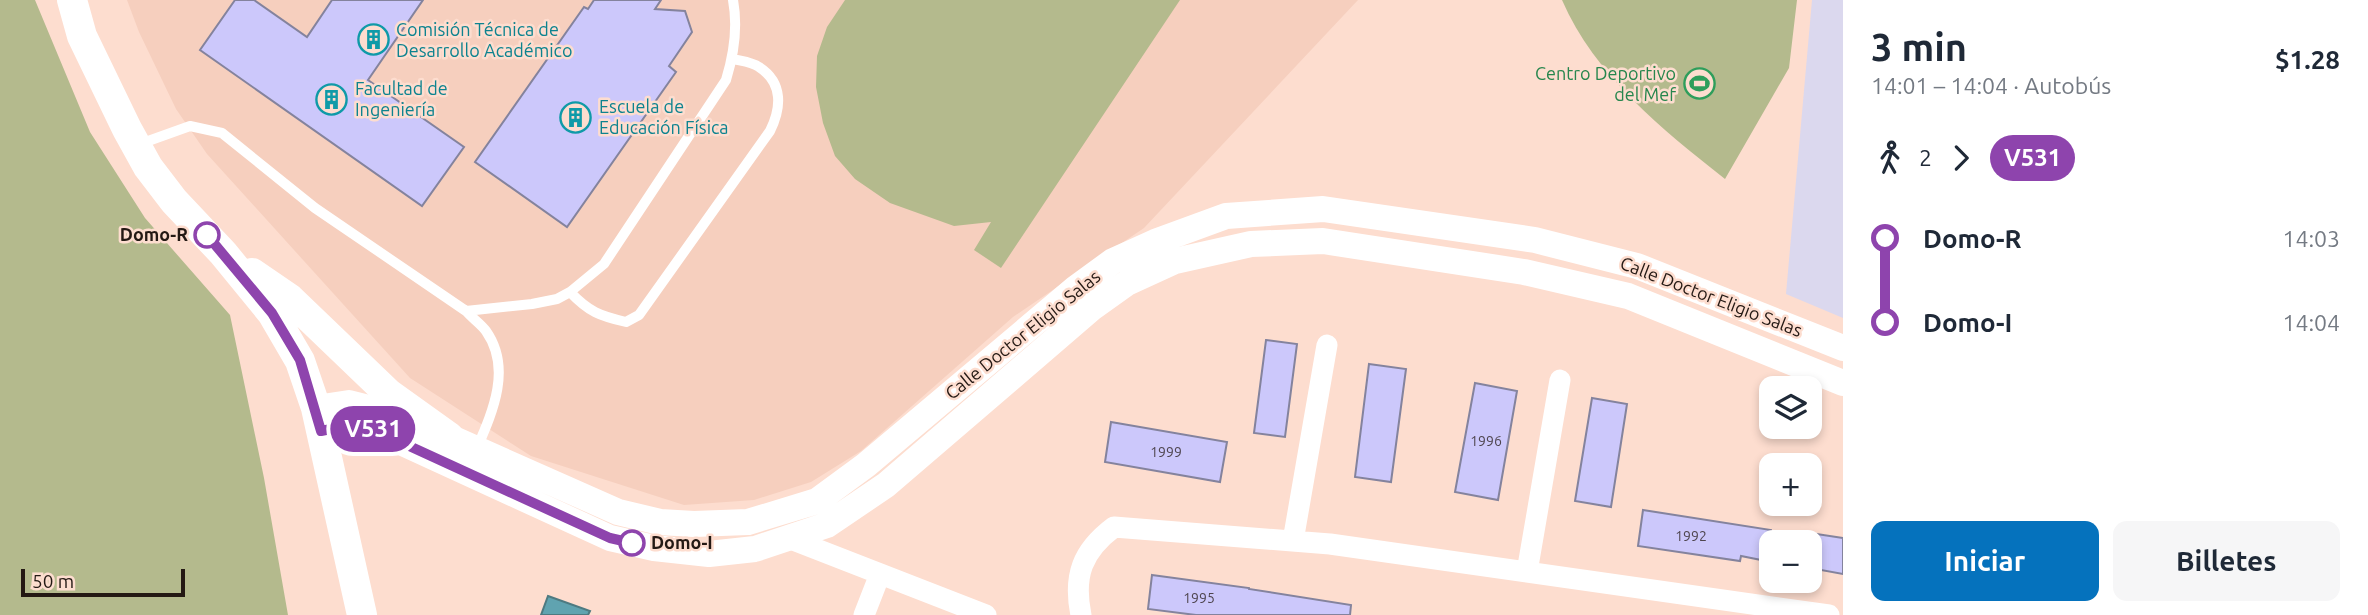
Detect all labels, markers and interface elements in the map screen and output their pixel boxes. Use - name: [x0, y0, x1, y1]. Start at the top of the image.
- place label: Comisión Técnica de Desarrollo Académico: [396, 19, 572, 60]
- building icon: Comisión Técnica de Desarrollo Académico: [356, 23, 390, 57]
- text: 3 min: [1871, 26, 1967, 68]
- text: $1.28: [2275, 45, 2340, 74]
- place label: Centro Deportivo del Mef: [1535, 63, 1676, 104]
- sports icon: Centro Deportivo del Mef: [1682, 67, 1716, 101]
- text: 14:01 – 14:04 · Autobús: [1871, 73, 2111, 98]
- place label: Facultad de Ingeniería: [355, 78, 448, 119]
- building icon: Facultad de Ingeniería: [315, 82, 349, 116]
- place label: Escuela de Educación Física: [599, 96, 729, 137]
- building icon: Escuela de Educación Física: [559, 100, 593, 134]
- icon: walk: [1871, 139, 1909, 177]
- icon: forward: [1942, 139, 1980, 177]
- text: V531: [2004, 144, 2061, 171]
- text: 2: [1919, 145, 1932, 170]
- marker: Domo-R: [194, 222, 220, 248]
- place label: Domo-R: [120, 224, 188, 244]
- text: Domo-R: [1923, 224, 2021, 253]
- text: 14:03: [2282, 226, 2340, 251]
- street label: Calle Doctor Eligio Salas: [1618, 252, 1805, 340]
- street label: Calle Doctor Eligio Salas: [941, 266, 1104, 403]
- text: Domo-I: [1923, 308, 2012, 337]
- text: 14:04: [2282, 310, 2340, 335]
- map controls: [1759, 376, 1822, 593]
- button: layers: [1759, 376, 1822, 439]
- line badge: V531: [324, 406, 422, 452]
- text: V531: [344, 415, 402, 442]
- house number: 1996: [1470, 433, 1502, 449]
- house number: 1999: [1150, 444, 1182, 460]
- button: +: [1759, 453, 1822, 516]
- button: Iniciar: [1871, 521, 2099, 601]
- button: Billetes: [2113, 521, 2340, 601]
- house number: 1992: [1675, 528, 1707, 544]
- marker: Domo-I: [619, 530, 645, 556]
- button: −: [1759, 530, 1822, 593]
- place label: Domo-I: [651, 532, 713, 552]
- scale bar: [21, 566, 186, 598]
- text: 50 m: [32, 570, 74, 592]
- house number: 1995: [1183, 590, 1215, 606]

